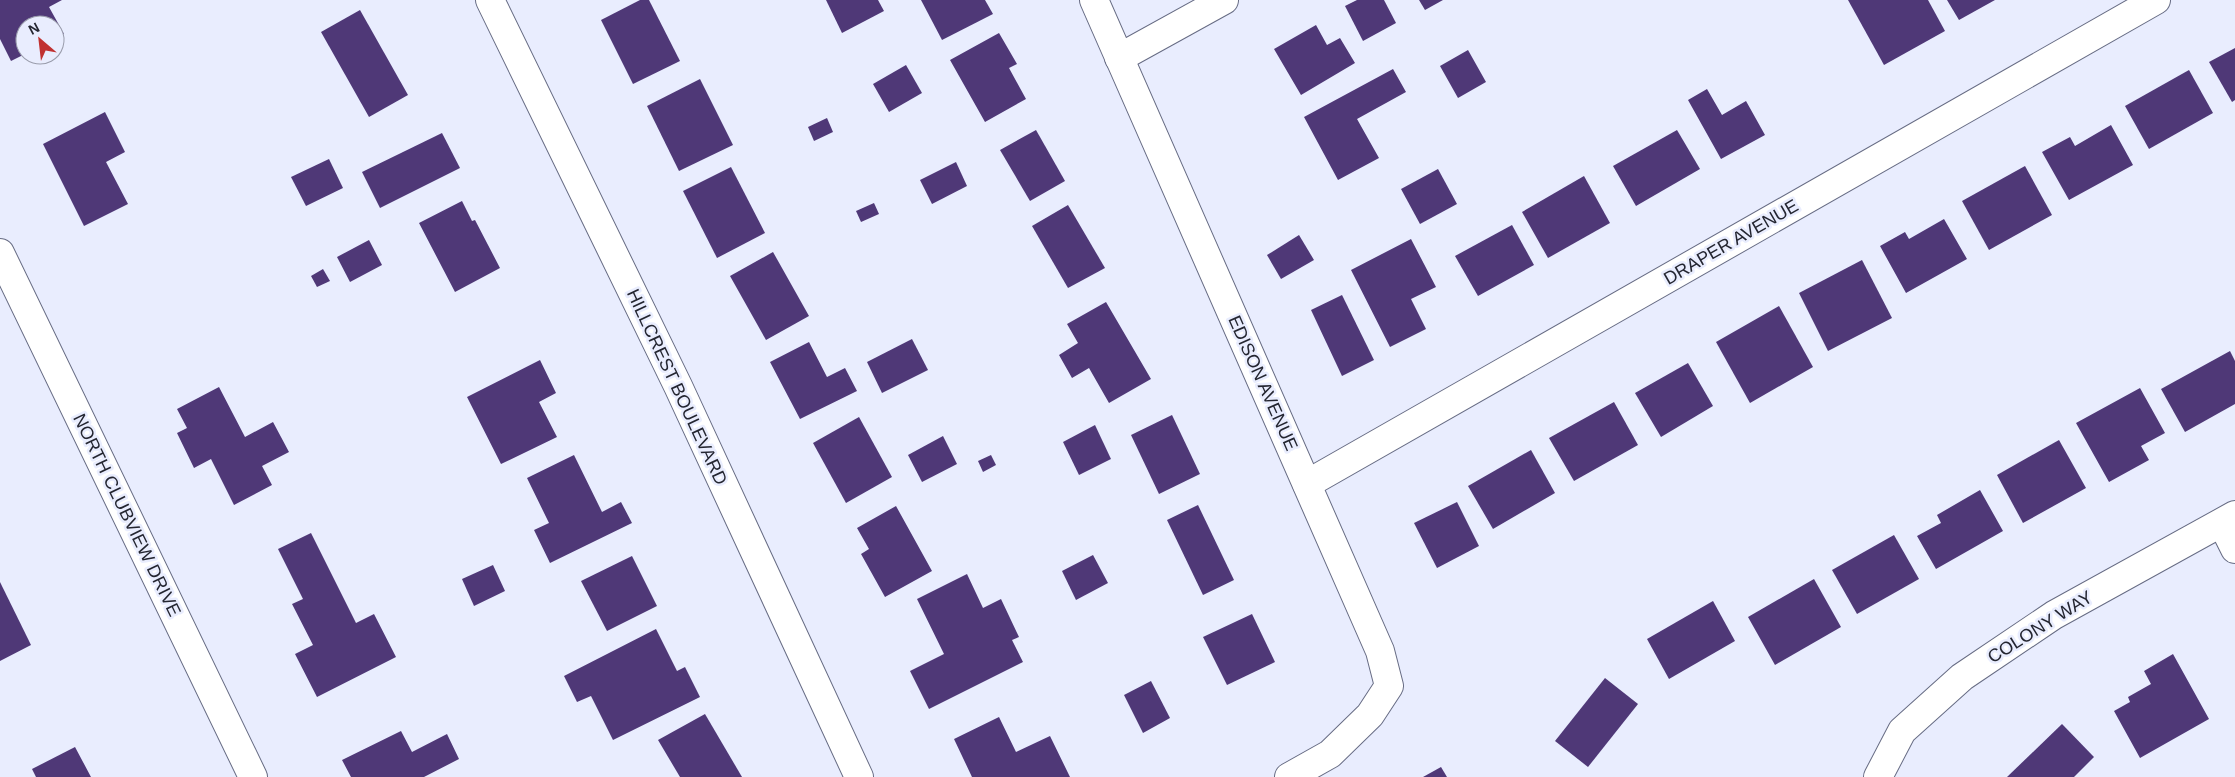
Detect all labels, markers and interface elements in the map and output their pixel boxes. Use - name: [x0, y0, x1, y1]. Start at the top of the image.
- north arrow: [15, 15, 65, 65]
- text: N: [26, 19, 42, 38]
- street label: DRAPER AVENUE: [1660, 195, 1802, 289]
- street label: HILLCREST BOULEVARD: [623, 286, 731, 488]
- street label: EDISON AVENUE: [1224, 312, 1302, 454]
- street label: NORTH CLUBVIEW DRIVE: [69, 411, 185, 619]
- street label: COLONY WAY: [1984, 587, 2096, 667]

